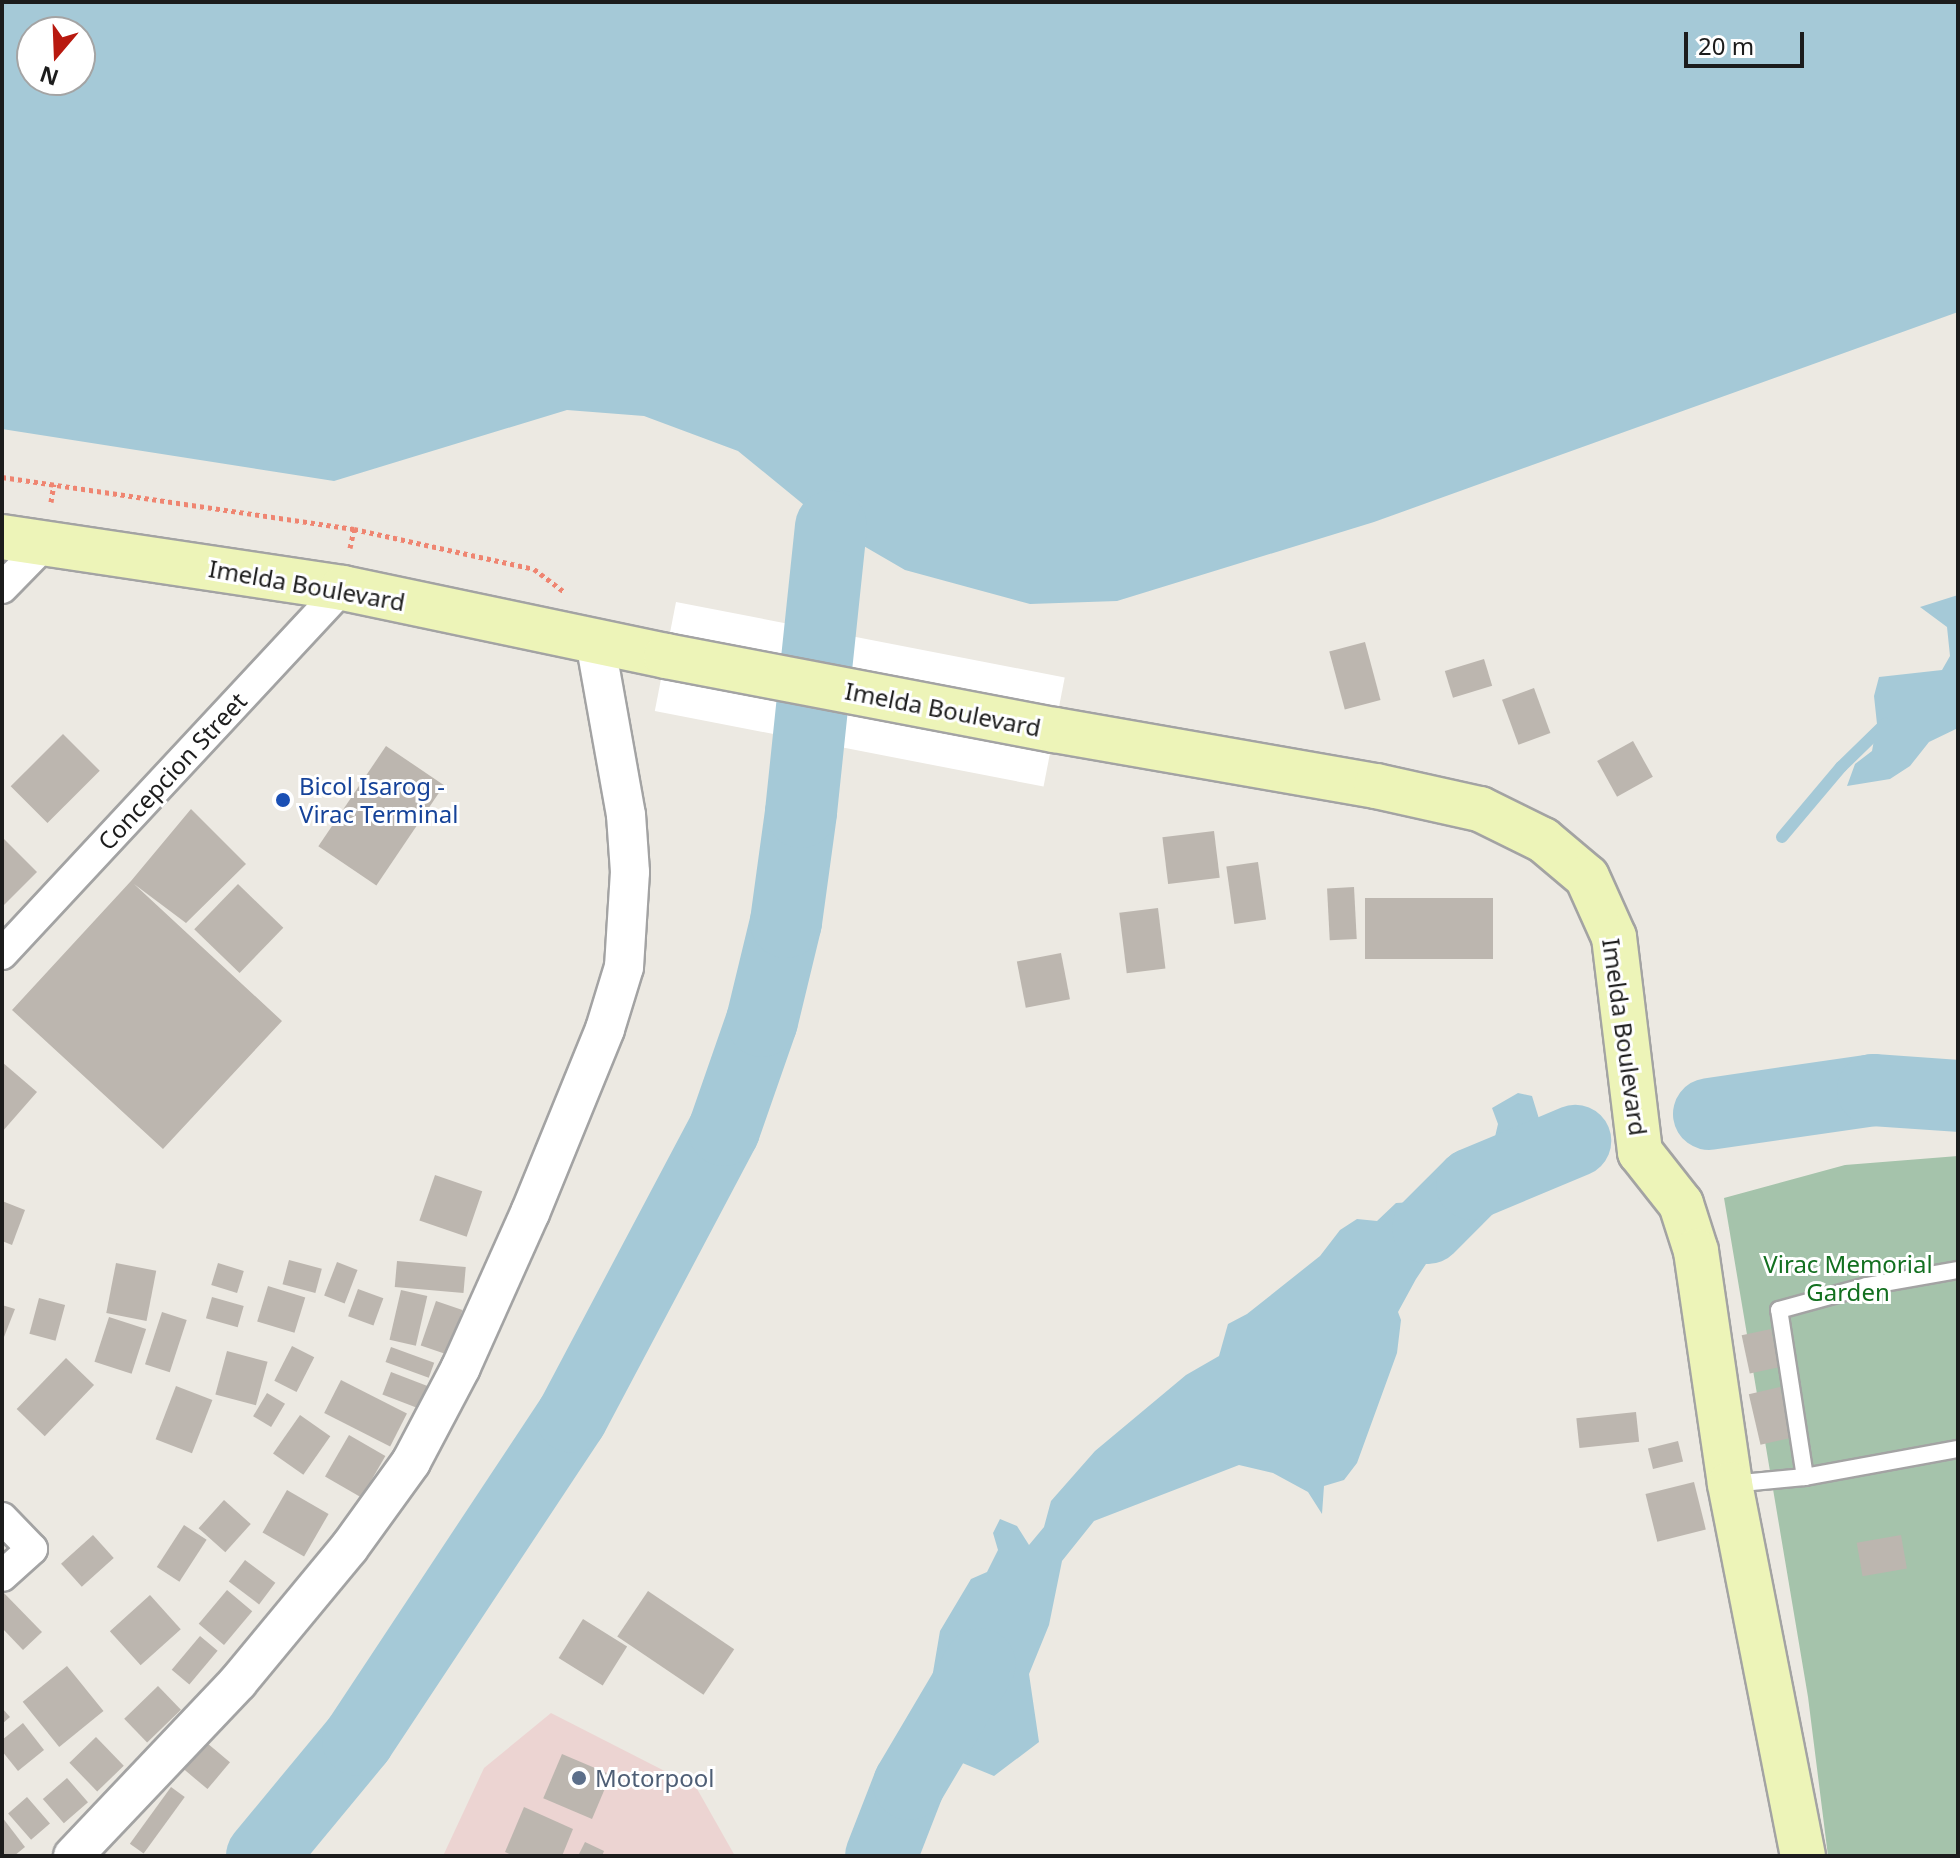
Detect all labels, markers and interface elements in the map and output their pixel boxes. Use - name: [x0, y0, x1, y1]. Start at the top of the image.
- north arrow: [16, 16, 96, 96]
- scale bar: [1688, 16, 1808, 66]
- text: 20 m: [1698, 29, 1754, 62]
- text: N: [36, 60, 62, 94]
- street label: Imelda Boulevard: [207, 554, 407, 616]
- street label: Imelda Boulevard: [843, 676, 1043, 742]
- street label: Concepcion Street: [92, 686, 252, 856]
- place label: Bicol Isarog - Virac Terminal: [299, 772, 458, 828]
- marker: Bicol Isarog - Virac Terminal: [274, 791, 292, 809]
- street label: Imelda Boulevard: [1597, 937, 1653, 1137]
- park label: Virac Memorial Garden: [1763, 1250, 1933, 1306]
- place label: Motorpool: [595, 1764, 714, 1792]
- marker: Motorpool: [570, 1769, 588, 1787]

